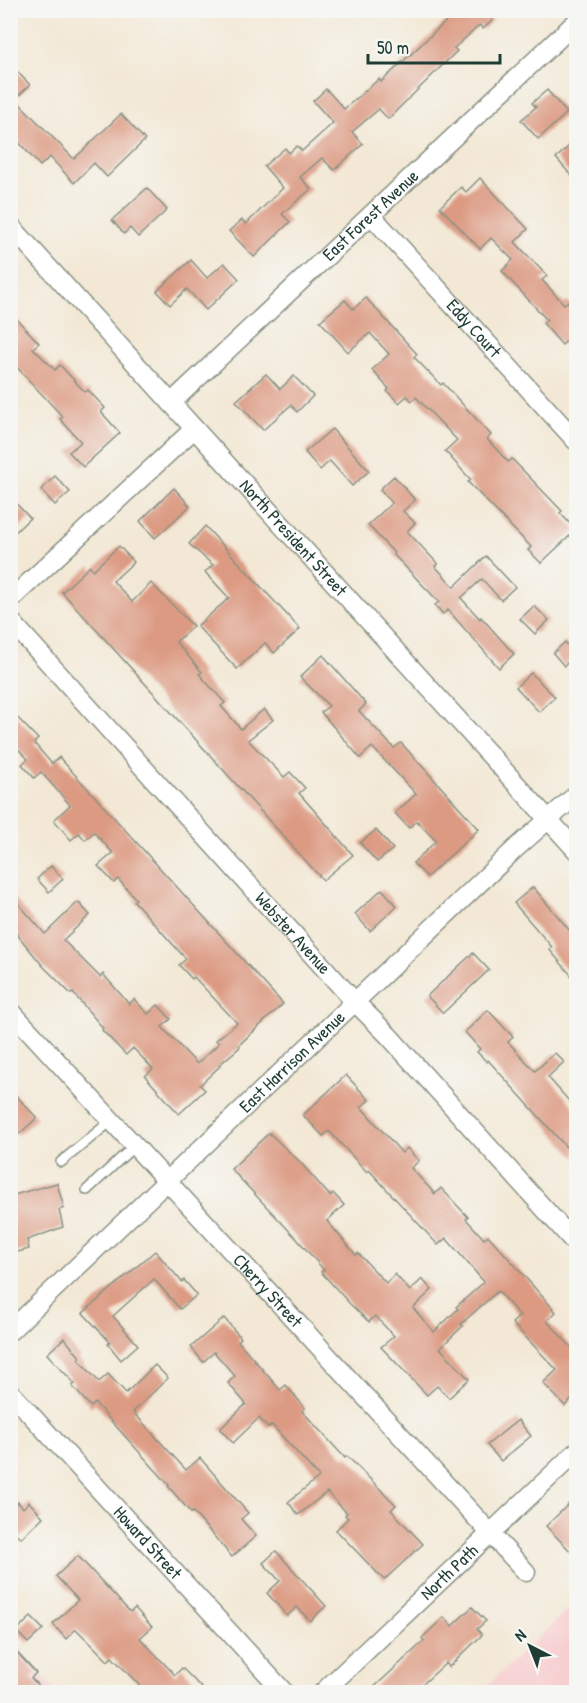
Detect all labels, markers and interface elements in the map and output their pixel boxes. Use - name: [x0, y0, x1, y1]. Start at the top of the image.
- scale bar: [368, 27, 500, 65]
- text: 50 m: [377, 35, 409, 60]
- street label: East Forest Avenue: [317, 164, 424, 266]
- street label: Eddy Court: [441, 293, 508, 363]
- street label: North President Street: [234, 473, 354, 602]
- street label: Webster Avenue: [249, 886, 337, 979]
- street label: East Harrison Avenue: [233, 1005, 350, 1118]
- street label: Cherry Street: [228, 1248, 309, 1333]
- street label: Howard Street: [108, 1500, 188, 1585]
- street label: North Path: [414, 1538, 484, 1605]
- north arrow: [500, 1616, 560, 1676]
- text: N: [509, 1624, 531, 1646]

